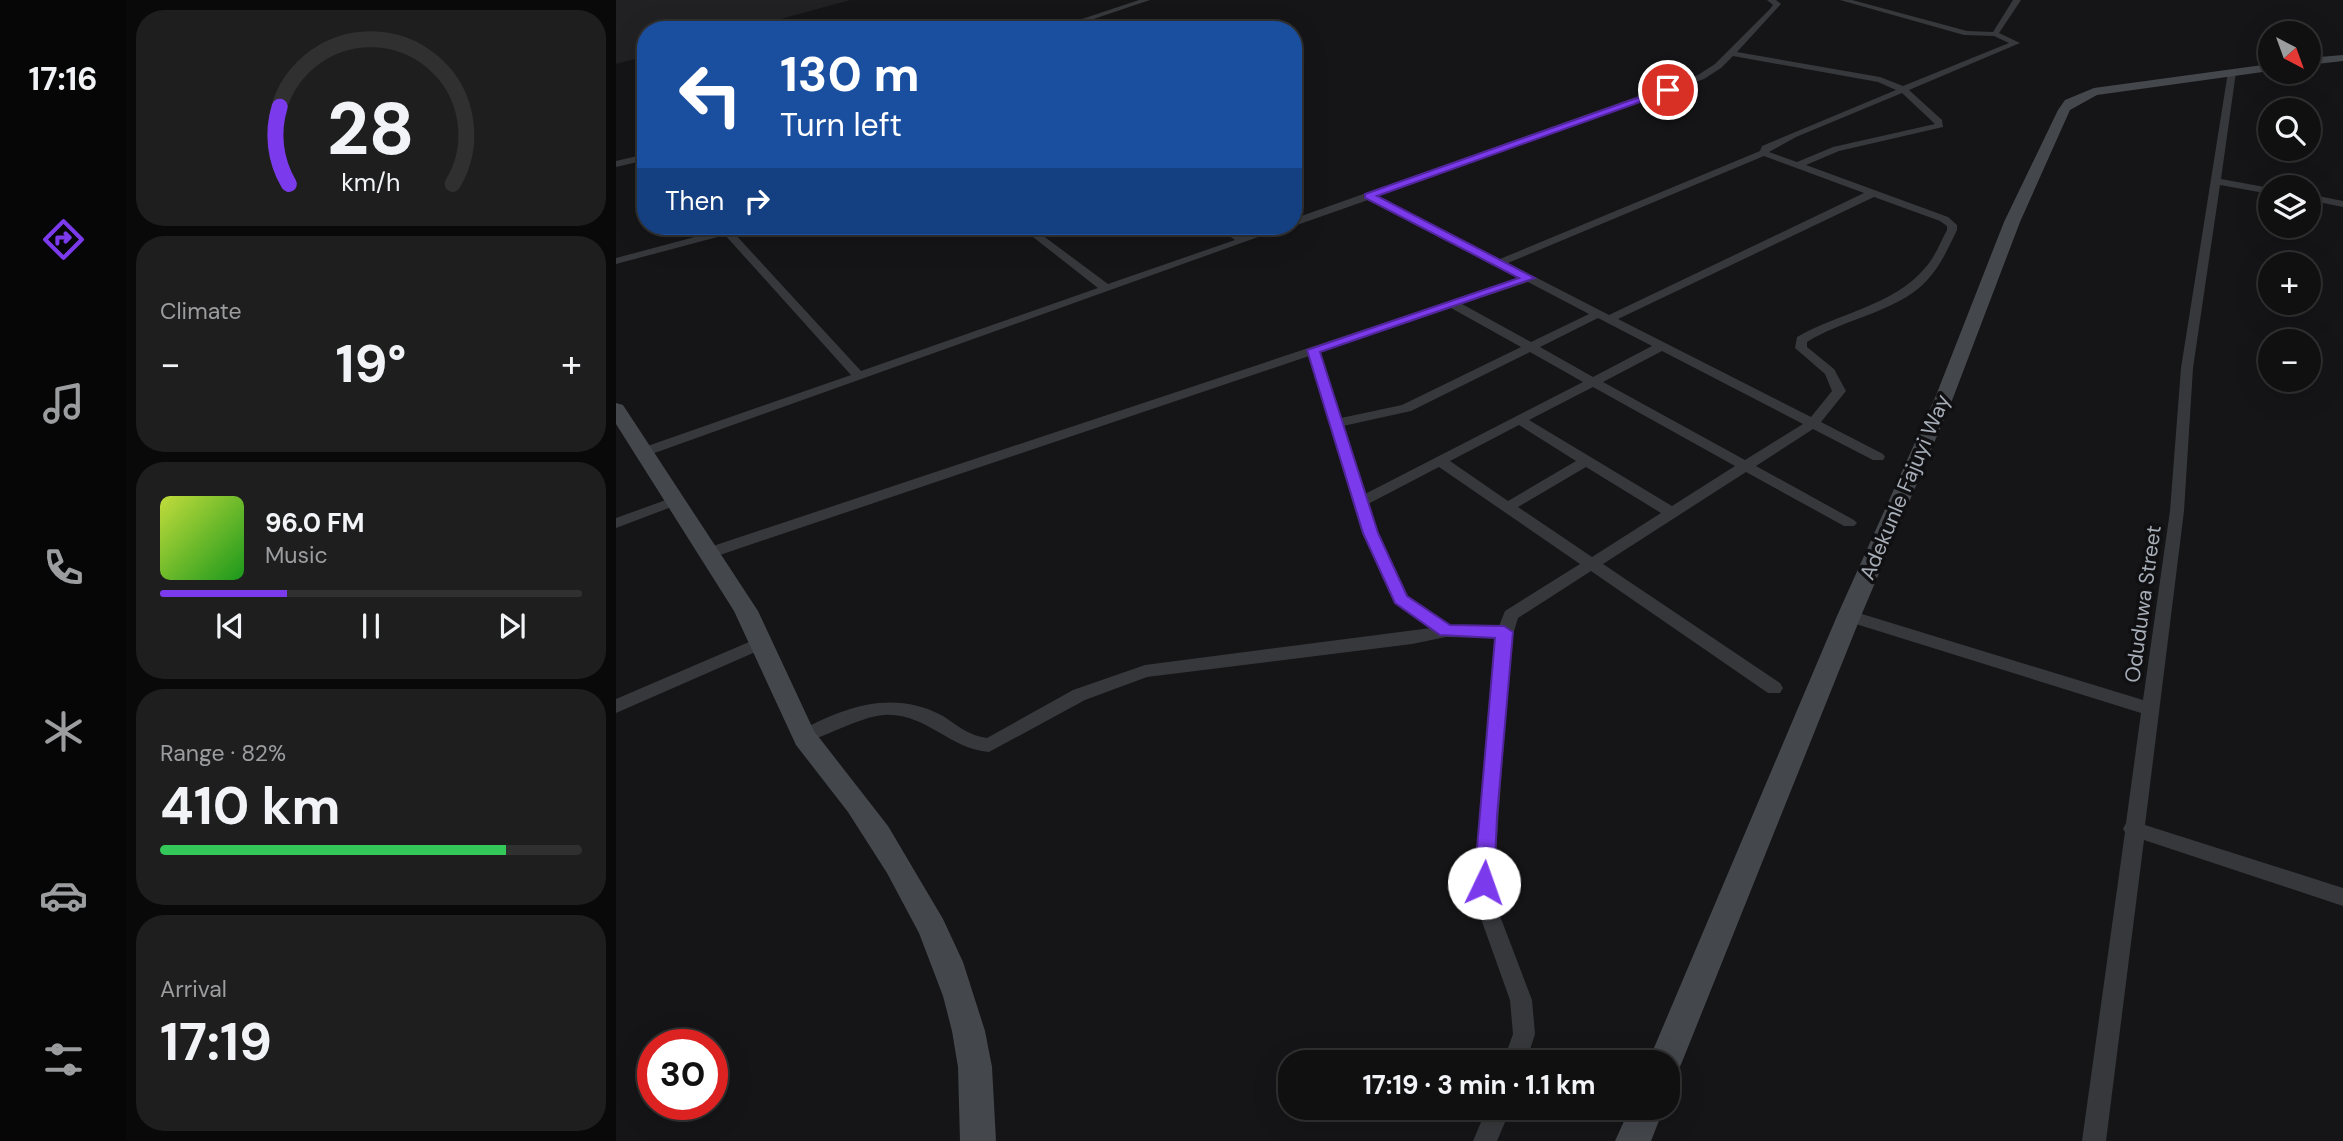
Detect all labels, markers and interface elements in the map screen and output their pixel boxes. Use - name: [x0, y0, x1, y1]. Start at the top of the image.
- north arrow: [2258, 21, 2320, 84]
- map controls: [2258, 21, 2321, 392]
- text: 130 m: [780, 42, 920, 106]
- icon: left: [665, 49, 756, 140]
- text: 17:16: [29, 58, 97, 100]
- pin: [1638, 60, 1698, 120]
- icon: arrive: [1649, 71, 1687, 109]
- text: 28: [327, 82, 415, 177]
- button: search: [2258, 98, 2321, 161]
- text: Turn left: [780, 104, 902, 146]
- text: km/h: [341, 166, 401, 199]
- button: layers: [2258, 175, 2321, 238]
- icon: right: [738, 182, 776, 220]
- text: Then: [665, 184, 724, 218]
- icon: directions: [39, 215, 88, 264]
- button: +: [2258, 252, 2321, 315]
- text: Climate: [160, 296, 242, 326]
- button: −: [2258, 329, 2321, 392]
- text: 19°: [336, 330, 406, 398]
- text: −: [160, 339, 181, 389]
- text: +: [561, 339, 582, 389]
- icon: music: [39, 379, 88, 428]
- street label: Adekunle Fajuyi Way: [1853, 390, 1957, 584]
- text: 96.0 FM: [265, 506, 365, 540]
- street label: Oduduwa Street: [2118, 523, 2168, 685]
- text: Music: [265, 540, 328, 570]
- icon: phone: [39, 543, 88, 592]
- icon: previous: [211, 607, 249, 645]
- icon: pause: [352, 607, 390, 645]
- icon: next: [493, 607, 531, 645]
- icon: climate: [39, 707, 88, 756]
- text: Range · 82%: [160, 738, 286, 768]
- text: 410 km: [160, 772, 341, 840]
- position arrow: [1447, 846, 1521, 920]
- icon: car: [39, 871, 88, 920]
- text: Arrival: [160, 974, 227, 1004]
- text: 17:19: [160, 1008, 272, 1076]
- speed limit sign: 30: [637, 1029, 728, 1120]
- icon: filters: [39, 1035, 88, 1084]
- text: 17:19 · 3 min · 1.1 km: [1362, 1068, 1596, 1102]

